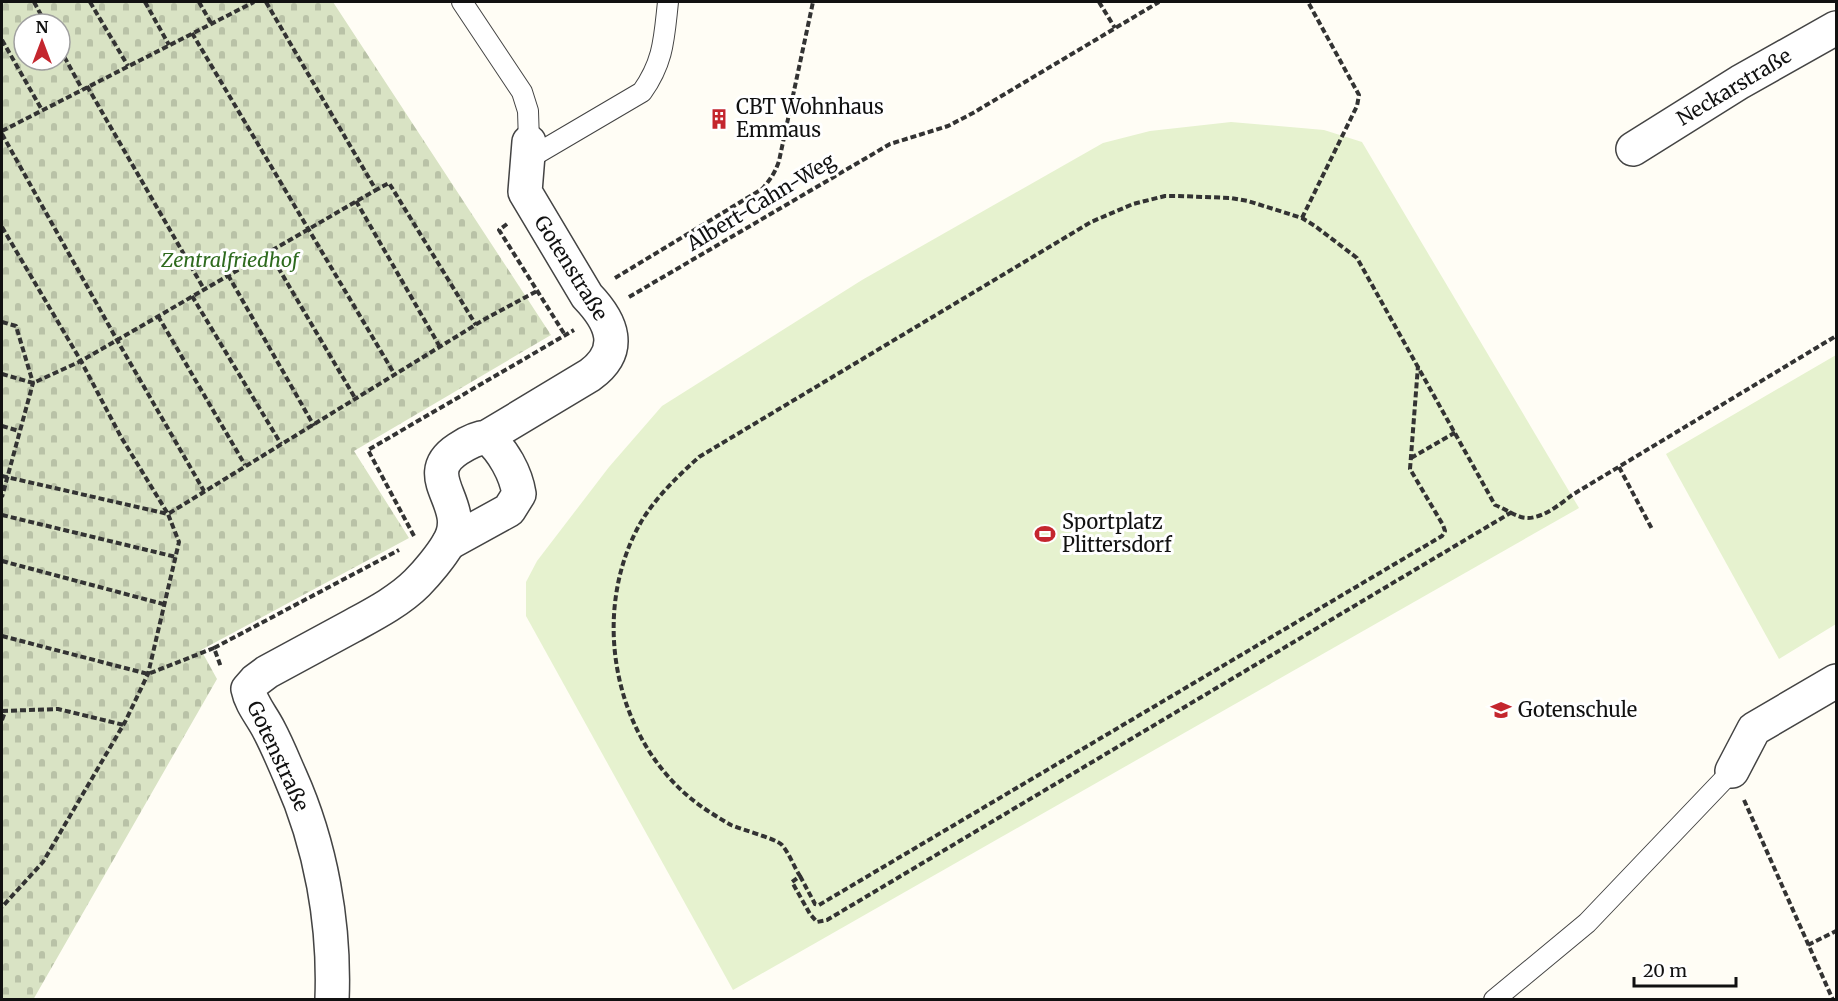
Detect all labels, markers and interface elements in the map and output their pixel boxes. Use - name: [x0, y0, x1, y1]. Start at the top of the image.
- north arrow: [12, 12, 72, 72]
- text: N: [36, 17, 49, 37]
- street label: Neckarstraße: [1672, 43, 1796, 131]
- place label: CBT Wohnhaus Emmaus: [736, 94, 884, 142]
- building icon: CBT Wohnhaus Emmaus: [707, 107, 731, 131]
- street label: Albert-Cahn-Weg: [681, 147, 840, 256]
- street label: Gotenstraße: [529, 211, 613, 325]
- park label: Zentralfriedhof: [160, 247, 301, 272]
- place label: Sportplatz Plittersdorf: [1062, 509, 1173, 557]
- sports icon: Sportplatz Plittersdorf: [1033, 522, 1057, 546]
- street label: Gotenstraße: [242, 697, 315, 815]
- place label: Gotenschule: [1518, 697, 1637, 722]
- school or university icon: Gotenschule: [1489, 698, 1513, 722]
- scale bar: [1634, 950, 1736, 988]
- text: 20 m: [1643, 959, 1687, 982]

